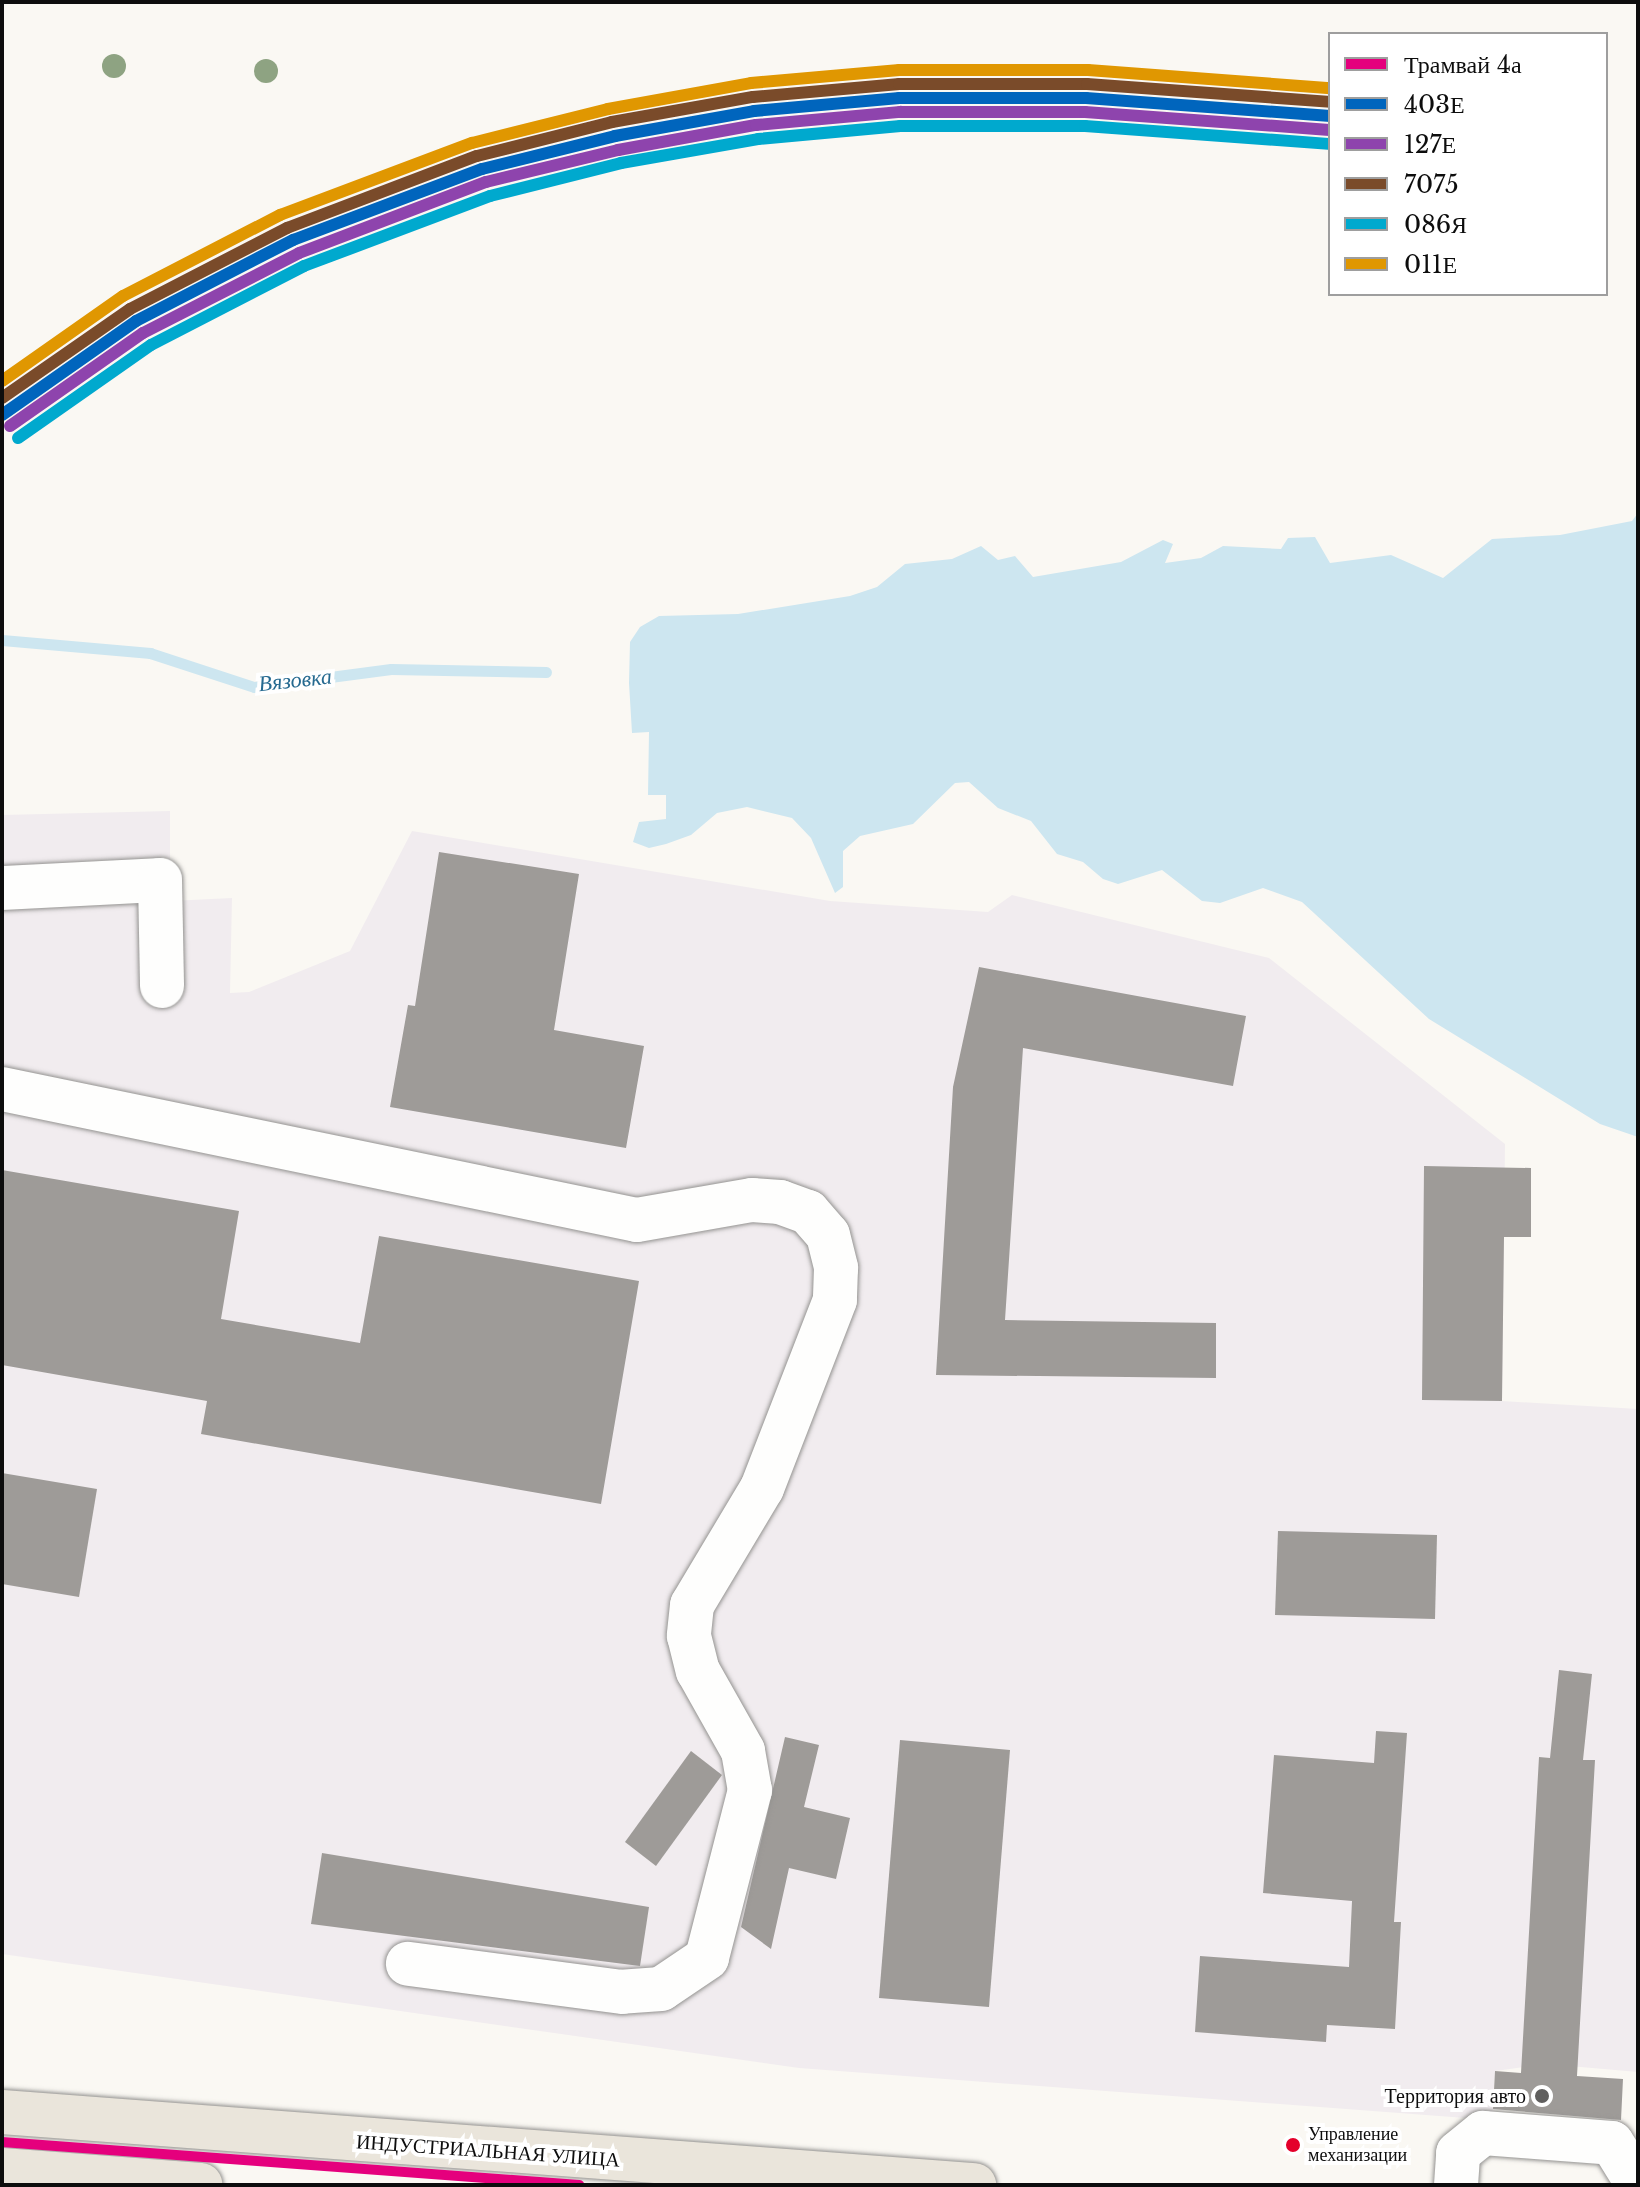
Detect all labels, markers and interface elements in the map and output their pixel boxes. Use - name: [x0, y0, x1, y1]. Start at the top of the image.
- legend: [1328, 32, 1608, 296]
- text: Трамвай 4а: [1404, 50, 1522, 79]
- text: 403Е: [1404, 90, 1465, 119]
- text: 127Е: [1404, 130, 1456, 159]
- text: 7075: [1404, 170, 1459, 199]
- text: 086Я: [1404, 210, 1467, 239]
- text: 011Е: [1404, 250, 1457, 279]
- water label: Вязовка: [257, 663, 333, 697]
- place label: Территория авто: [1385, 2084, 1526, 2108]
- marker: Территория авто: [1533, 2087, 1551, 2105]
- place label: Управление механизации: [1308, 2124, 1407, 2166]
- street label: ИНДУСТРИАЛЬНАЯ УЛИЦА: [355, 2130, 621, 2172]
- marker: Управление механизации: [1285, 2137, 1301, 2153]

